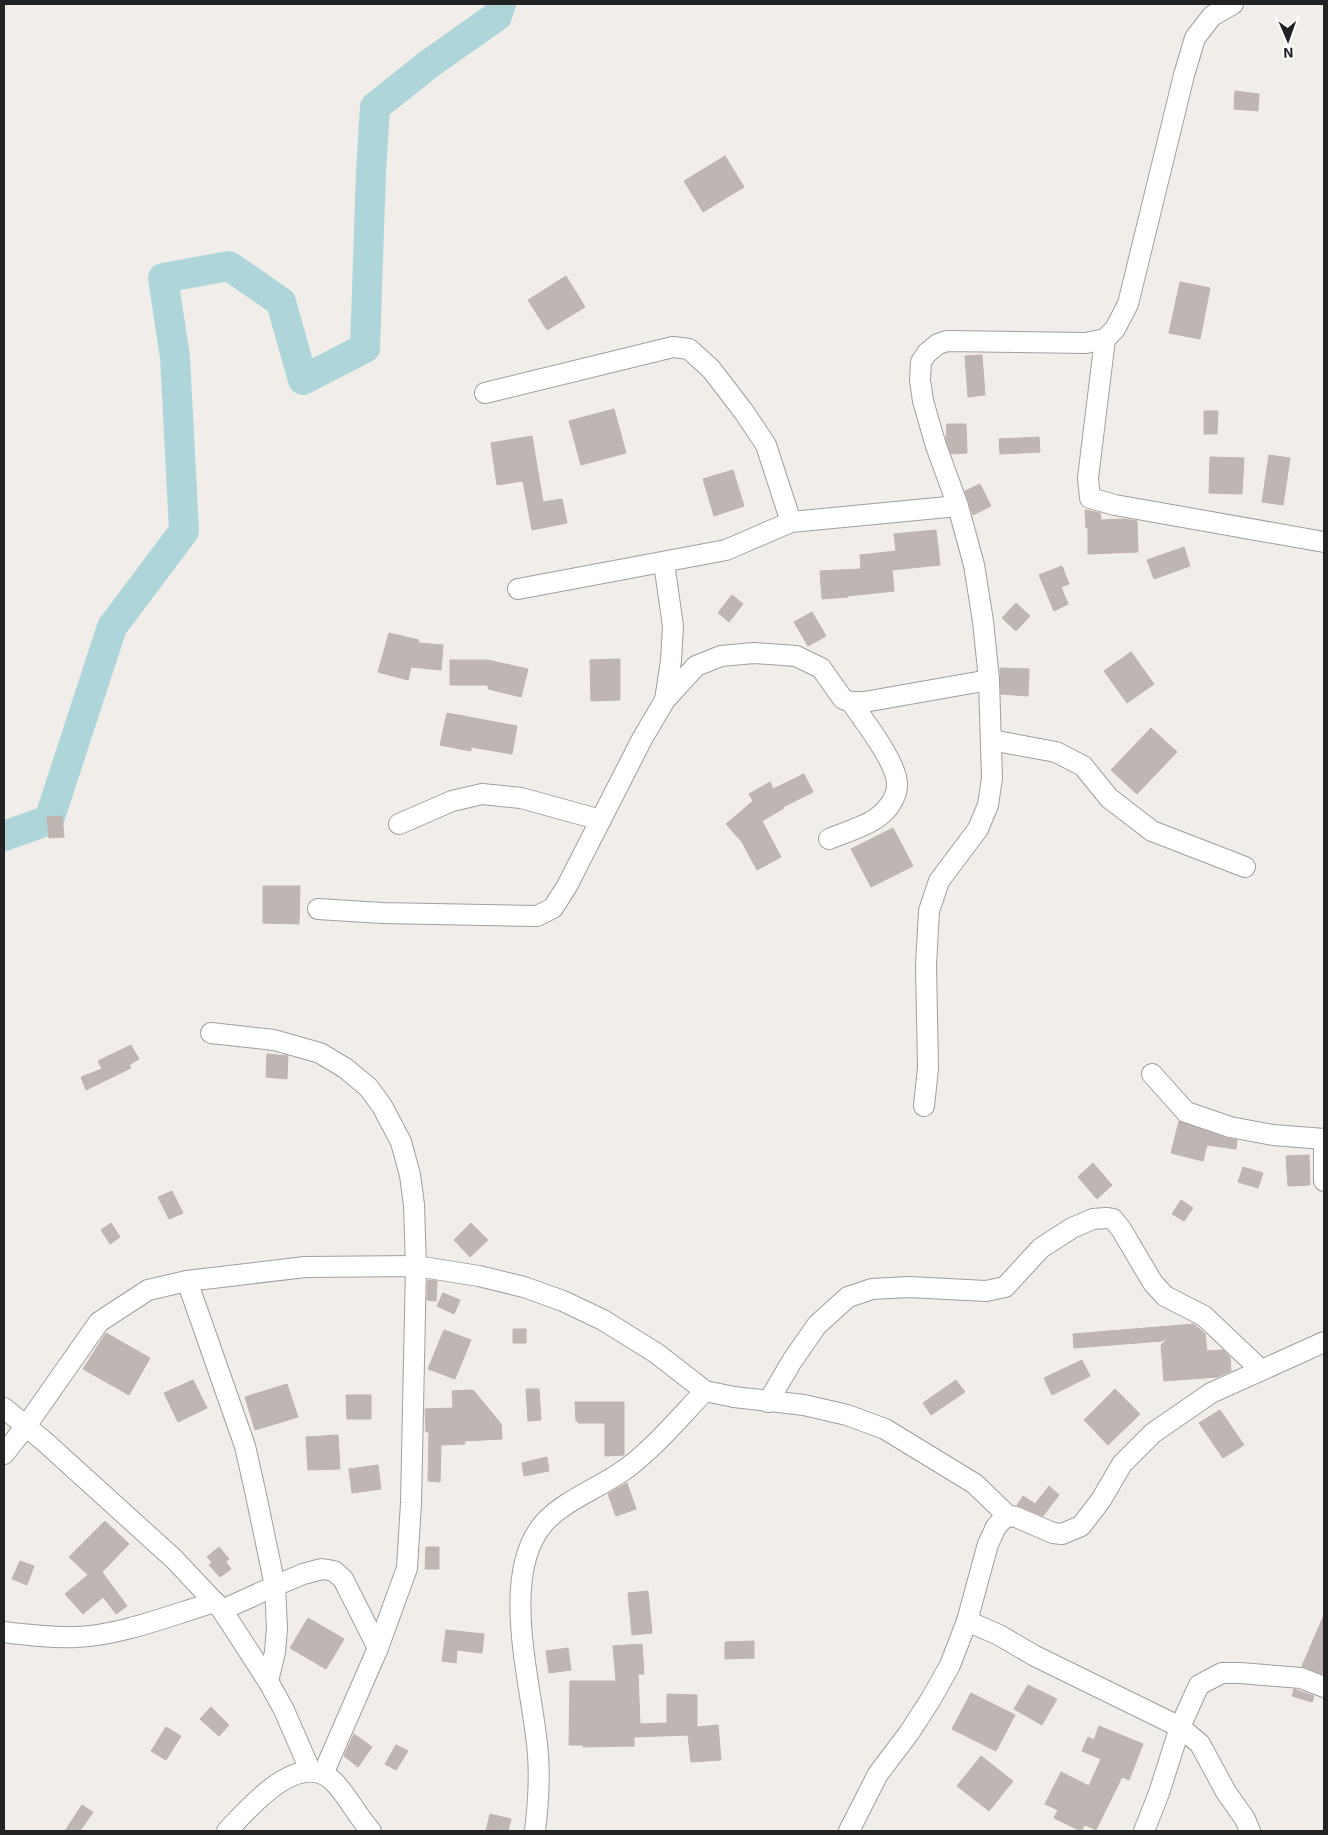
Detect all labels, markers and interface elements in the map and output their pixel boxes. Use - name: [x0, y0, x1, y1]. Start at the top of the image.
- north arrow: [1263, 15, 1313, 65]
- text: N: [1283, 45, 1294, 62]

